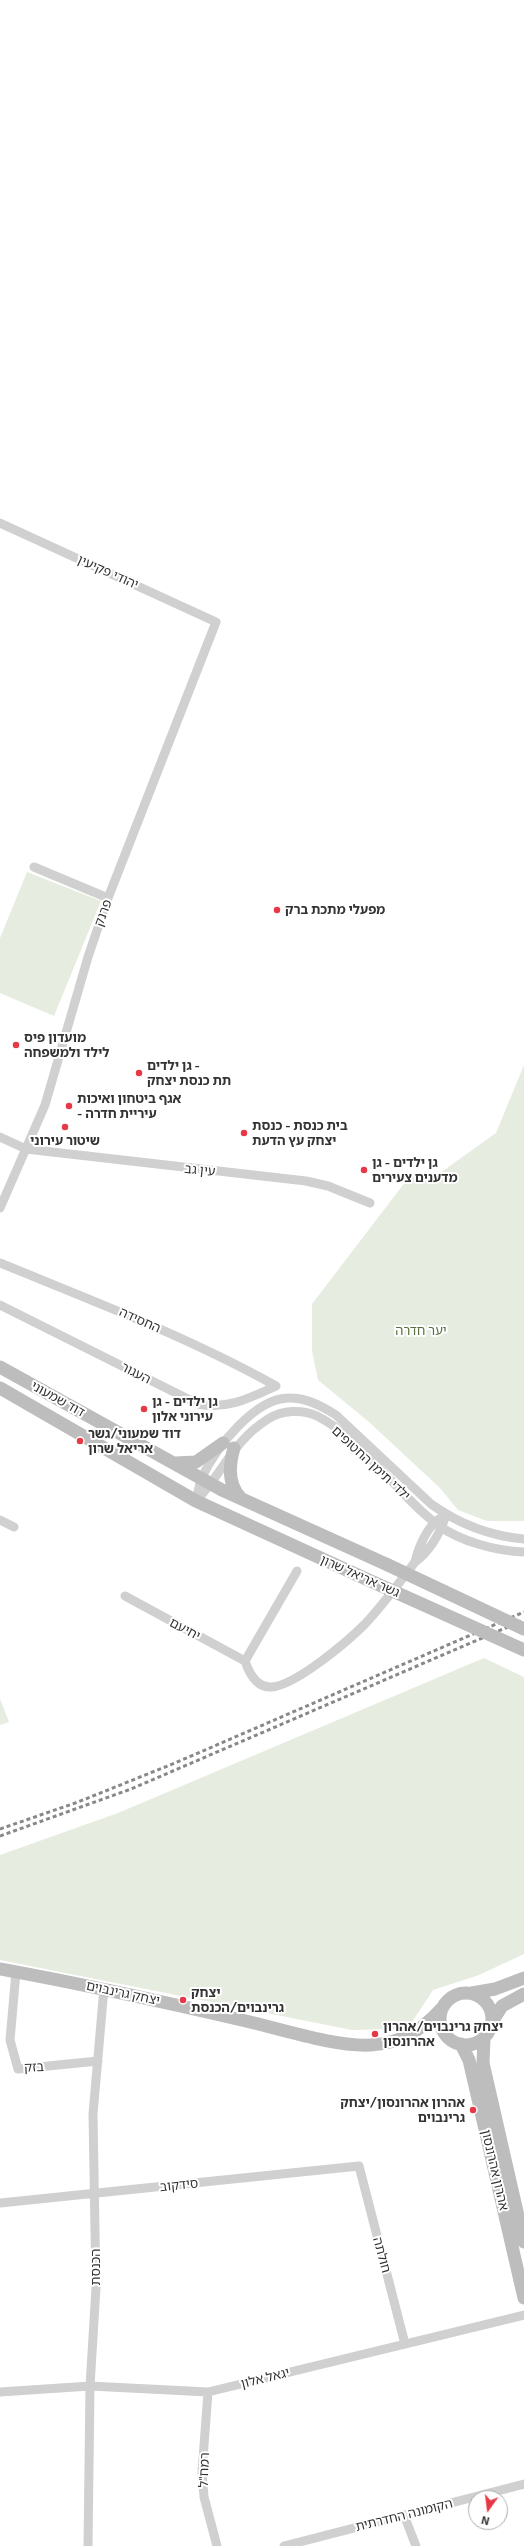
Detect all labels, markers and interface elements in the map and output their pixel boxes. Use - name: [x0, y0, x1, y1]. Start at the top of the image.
- street label: יהודי פקיעין: [75, 552, 141, 592]
- street label: פרנק: [91, 897, 115, 929]
- place label: מפעלי מתכת ברק: [285, 902, 385, 918]
- marker: מפעלי מתכת ברק: [272, 905, 282, 915]
- place label: מועדון פיס לילד ולמשפחה: [24, 1030, 109, 1061]
- marker: מועדון פיס לילד ולמשפחה: [11, 1040, 21, 1050]
- place label: גן ילדים - תת כנסת יצחק: [147, 1058, 231, 1089]
- marker: גן ילדים - תת כנסת יצחק: [134, 1068, 144, 1078]
- place label: אגף ביטחון ואיכות - עיריית חדרה: [77, 1091, 181, 1122]
- marker: אגף ביטחון ואיכות - עיריית חדרה: [64, 1101, 74, 1111]
- place label: בית כנסת - כנסת יצחק עץ הדעת: [252, 1118, 348, 1149]
- marker: שיטור עירוני: [60, 1122, 70, 1132]
- marker: בית כנסת - כנסת יצחק עץ הדעת: [239, 1128, 249, 1138]
- place label: שיטור עירוני: [30, 1133, 100, 1149]
- place label: גן ילדים - גן מדענים צעירים: [372, 1155, 458, 1186]
- street label: עין גב: [184, 1161, 216, 1179]
- marker: גן ילדים - גן מדענים צעירים: [359, 1165, 369, 1175]
- street label: החסידה: [117, 1304, 163, 1336]
- park label: יער חדרה: [395, 1323, 447, 1339]
- street label: העגור: [119, 1359, 153, 1387]
- street label: דוד שמעוני: [28, 1378, 88, 1420]
- place label: גן ילדים - גן עירוני אלון: [152, 1394, 218, 1425]
- marker: גן ילדים - גן עירוני אלון: [139, 1404, 149, 1414]
- street label: ילדי תימן החטופים: [329, 1423, 413, 1503]
- place label: דוד שמעוני/גשר אריאל שרון: [88, 1426, 181, 1457]
- marker: דוד שמעוני/גשר אריאל שרון: [75, 1436, 85, 1446]
- street label: גשר אריאל שרון: [318, 1552, 402, 1600]
- street label: יחיעם: [167, 1614, 203, 1644]
- street label: יצחק גרינבוים: [85, 1978, 161, 2008]
- place label: יצחק גרינבוים/הכנסת: [191, 1985, 284, 2016]
- marker: יצחק גרינבוים/הכנסת: [178, 1995, 188, 2005]
- place label: יצחק גרינבוים/אהרון אהרונסון: [383, 2019, 503, 2050]
- marker: יצחק גרינבוים/אהרון אהרונסון: [370, 2029, 380, 2039]
- street label: בזק: [24, 2059, 44, 2075]
- place label: אהרון אהרונסון/יצחק גרינבוים: [340, 2095, 465, 2126]
- marker: אהרון אהרונסון/יצחק גרינבוים: [468, 2105, 478, 2115]
- street label: אהרון אהרונסון: [478, 2128, 512, 2212]
- street label: סידקוב: [159, 2175, 199, 2195]
- street label: חולתה: [370, 2235, 394, 2275]
- street label: הכנסת: [88, 2248, 104, 2286]
- street label: יגאל אלון: [239, 2364, 291, 2392]
- street label: רמח"ל: [196, 2452, 212, 2488]
- north arrow: [468, 2490, 508, 2530]
- street label: הקומונה החדרתית: [354, 2495, 454, 2535]
- text: N: [480, 2514, 491, 2528]

